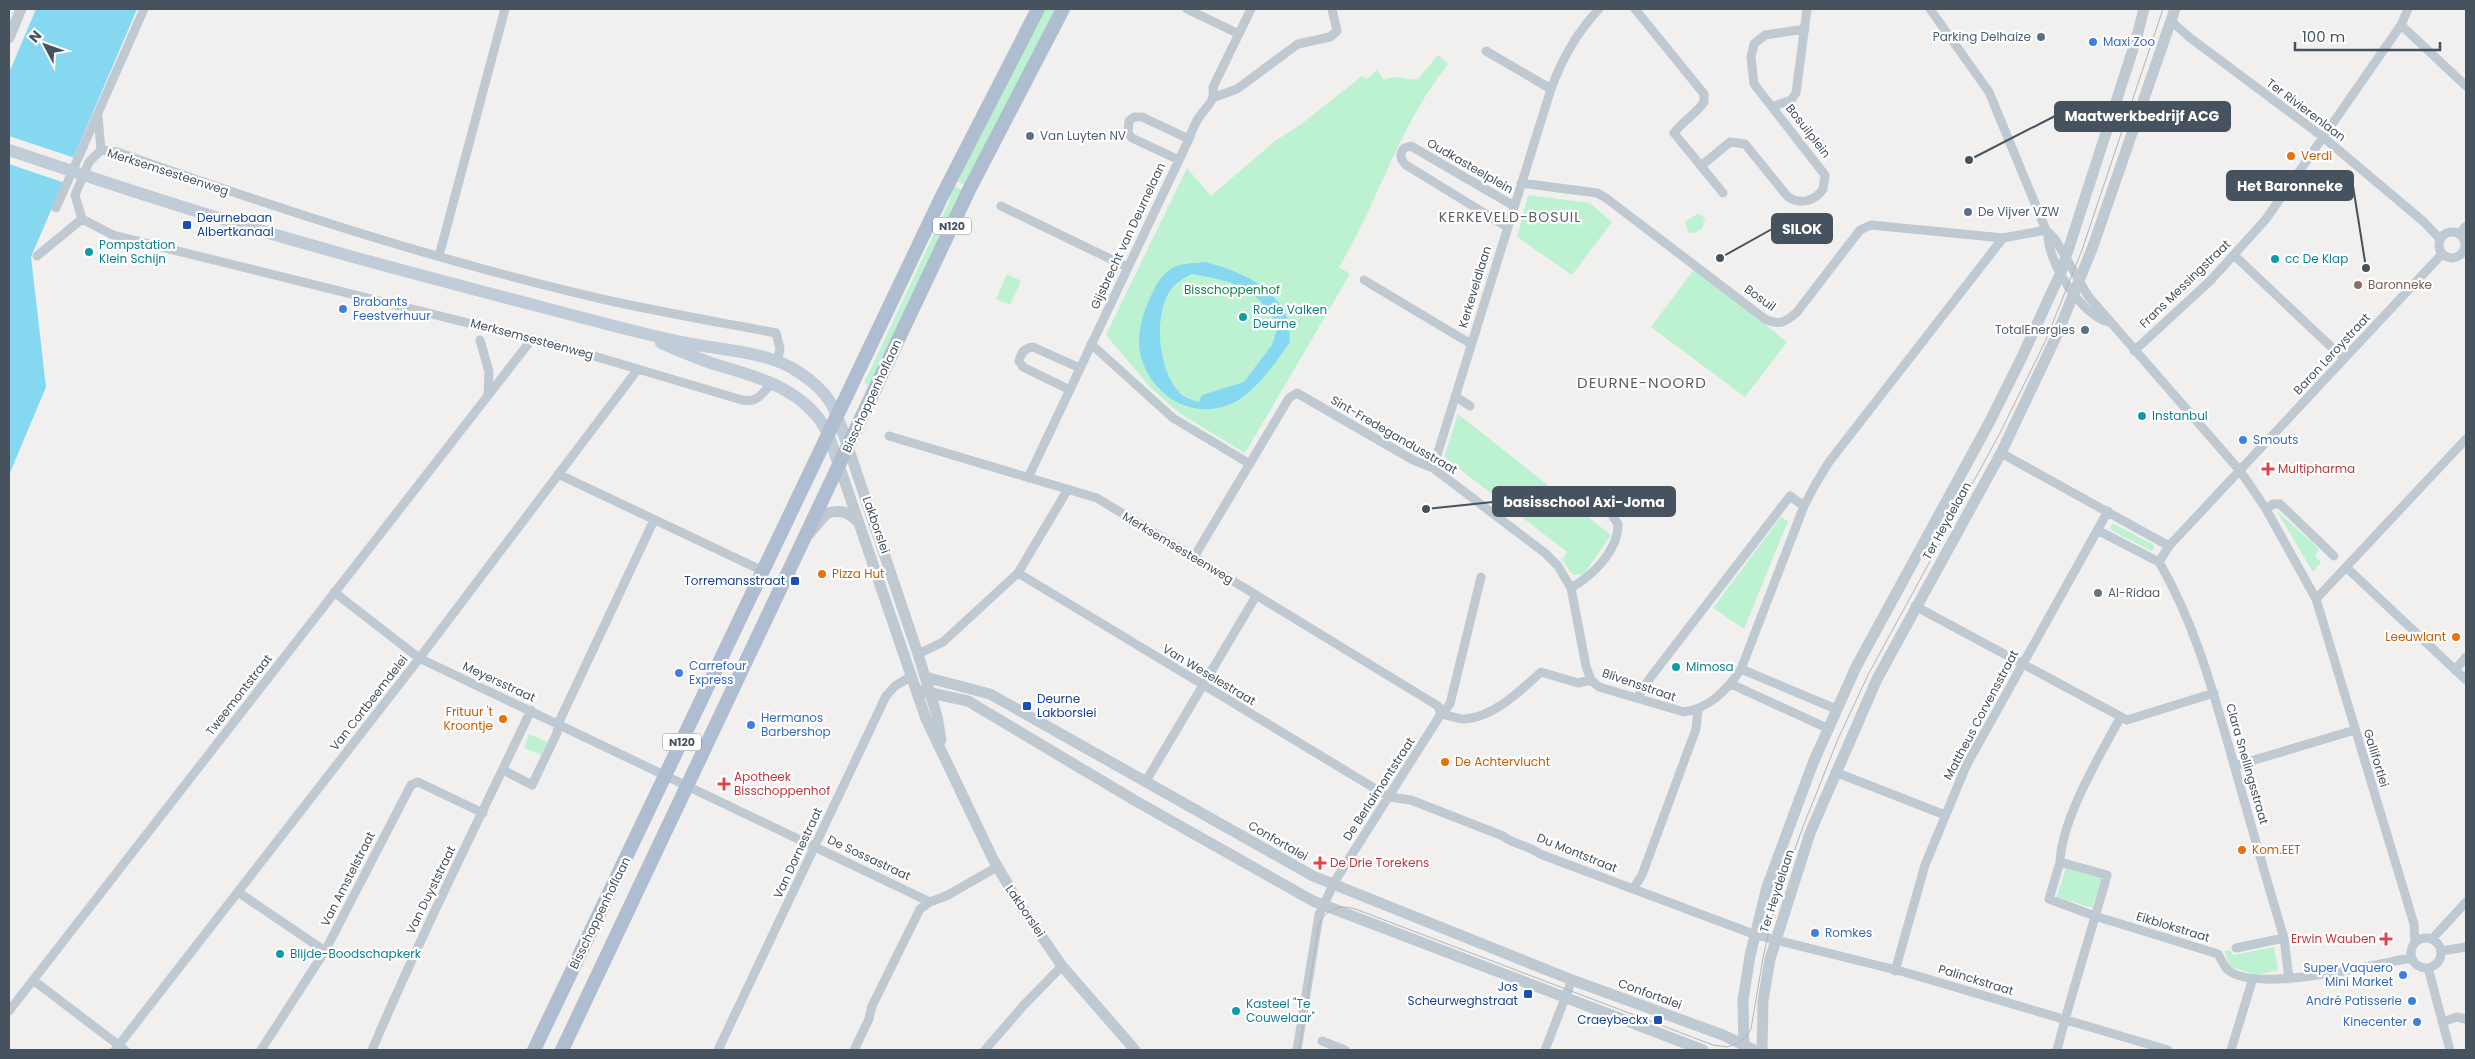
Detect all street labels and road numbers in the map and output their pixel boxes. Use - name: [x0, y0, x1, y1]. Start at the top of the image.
- street label: Ter Rivierenlaan: [2263, 74, 2350, 145]
- street label: Bosuilplein: [1782, 100, 1835, 161]
- street label: Oudkasteelplein: [1424, 134, 1517, 197]
- street label: Merksemsesteenweg: [105, 144, 231, 199]
- street label: Gijsbrecht van Deurnelaan: [1086, 160, 1169, 312]
- road number: N120: [933, 218, 971, 235]
- street label: Frans Messingstraat: [2135, 236, 2234, 332]
- street label: Kerkeveldlaan: [1454, 244, 1495, 330]
- street label: Bosuil: [1741, 280, 1779, 315]
- street label: Baron Leroystraat: [2289, 309, 2374, 398]
- street label: Merksemsesteenweg: [469, 314, 596, 363]
- street label: Bisschoppenhoflaan: [838, 336, 905, 455]
- street label: Sint-Fredegandusstraat: [1328, 391, 1461, 478]
- street label: Ter Heydelaan: [1918, 479, 1975, 563]
- street label: Lakborslei: [859, 494, 894, 556]
- street label: Merksemsesteenweg: [1120, 508, 1237, 588]
- street label: Van Weselestraat: [1159, 640, 1259, 709]
- street label: Mattheus Corvensstraat: [1939, 647, 2022, 783]
- street label: Tweemontstraat: [201, 650, 276, 739]
- street label: Van Cortbeemdelei: [326, 651, 411, 754]
- street label: Meyersstraat: [460, 657, 538, 706]
- street label: Blivensstraat: [1600, 664, 1678, 705]
- street label: Clara Snellingsstraat: [2222, 701, 2273, 826]
- street label: Gallifortlei: [2360, 727, 2393, 789]
- road number: N120: [663, 734, 701, 750]
- street label: De Berlaimontstraat: [1339, 734, 1418, 844]
- street label: Van Dornestraat: [769, 805, 826, 901]
- street label: Confortalei: [1245, 817, 1311, 865]
- street label: Van Amstelstraat: [316, 828, 379, 929]
- street label: Du Montstraat: [1535, 829, 1620, 876]
- street label: De Sossastraat: [825, 831, 914, 884]
- street label: Van Duyststraat: [402, 843, 459, 937]
- street label: Ter Heydelaan: [1755, 847, 1798, 935]
- street label: Bisschoppenhoflaan: [565, 854, 634, 972]
- street label: Lakborslei: [1002, 881, 1049, 940]
- street label: Eikblokstraat: [2134, 907, 2212, 946]
- street label: Palinckstraat: [1936, 960, 2016, 999]
- street label: Confortalei: [1616, 974, 1684, 1013]

